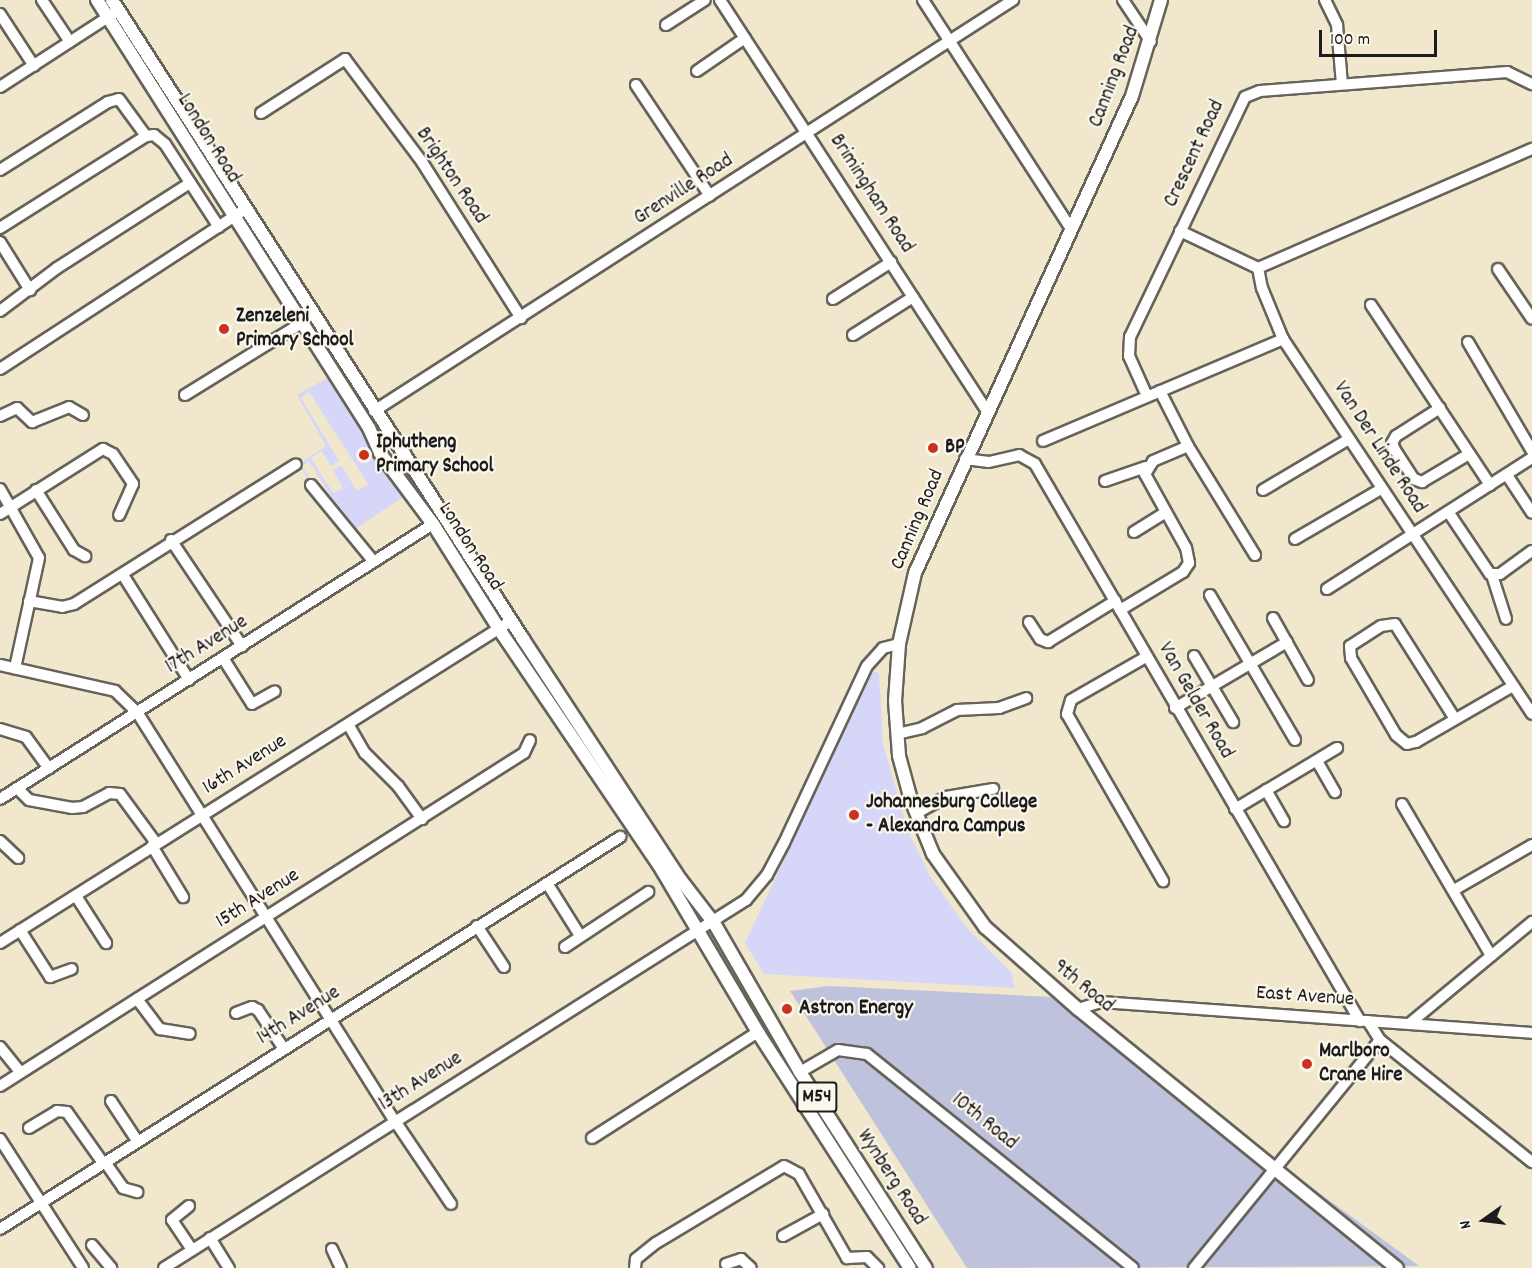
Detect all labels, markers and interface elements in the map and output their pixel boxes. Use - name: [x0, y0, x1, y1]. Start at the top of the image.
- scale bar: [1322, 18, 1440, 56]
- street label: Canning Road: [1084, 23, 1146, 131]
- text: 100 m: [1330, 28, 1370, 53]
- street label: London Road: [171, 90, 245, 188]
- street label: Crescent Road: [1159, 96, 1231, 212]
- street label: Brighton Road: [409, 123, 493, 229]
- street label: Brimingham Road: [823, 130, 919, 258]
- street label: Grenville Road: [630, 149, 738, 231]
- place label: Zenzeleni Primary School: [236, 304, 354, 354]
- marker: Zenzeleni Primary School: [217, 322, 231, 336]
- street label: Van Der Linde Road: [1327, 377, 1431, 519]
- place label: Iphutheng Primary School: [376, 430, 494, 480]
- place label: BP: [945, 435, 964, 461]
- marker: BP: [926, 441, 940, 455]
- marker: Iphutheng Primary School: [357, 448, 371, 462]
- street label: Canning Road: [886, 466, 950, 574]
- street label: London Road: [432, 498, 508, 596]
- street label: 17th Avenue: [161, 610, 253, 680]
- street label: Van Gelder Road: [1152, 638, 1238, 764]
- street label: 16th Avenue: [198, 729, 292, 801]
- place label: Johannesburg College - Alexandra Campus: [866, 790, 1037, 840]
- marker: Johannesburg College - Alexandra Campus: [847, 808, 861, 822]
- street label: 15th Avenue: [211, 863, 305, 935]
- street label: 9th Road: [1047, 955, 1119, 1019]
- street label: 14th Avenue: [253, 981, 345, 1051]
- street label: East Avenue: [1255, 981, 1355, 1013]
- place label: Astron Energy: [799, 996, 913, 1022]
- marker: Astron Energy: [780, 1002, 794, 1016]
- place label: Marlboro Crane Hire: [1319, 1039, 1402, 1089]
- street label: 13th Avenue: [375, 1047, 467, 1117]
- marker: Marlboro Crane Hire: [1300, 1057, 1314, 1071]
- road number: M54: [796, 1080, 838, 1114]
- street label: 10th Road: [946, 1088, 1022, 1156]
- street label: Wynberg Road: [851, 1125, 931, 1231]
- north arrow: [1454, 1190, 1514, 1250]
- text: N: [1454, 1218, 1478, 1231]

